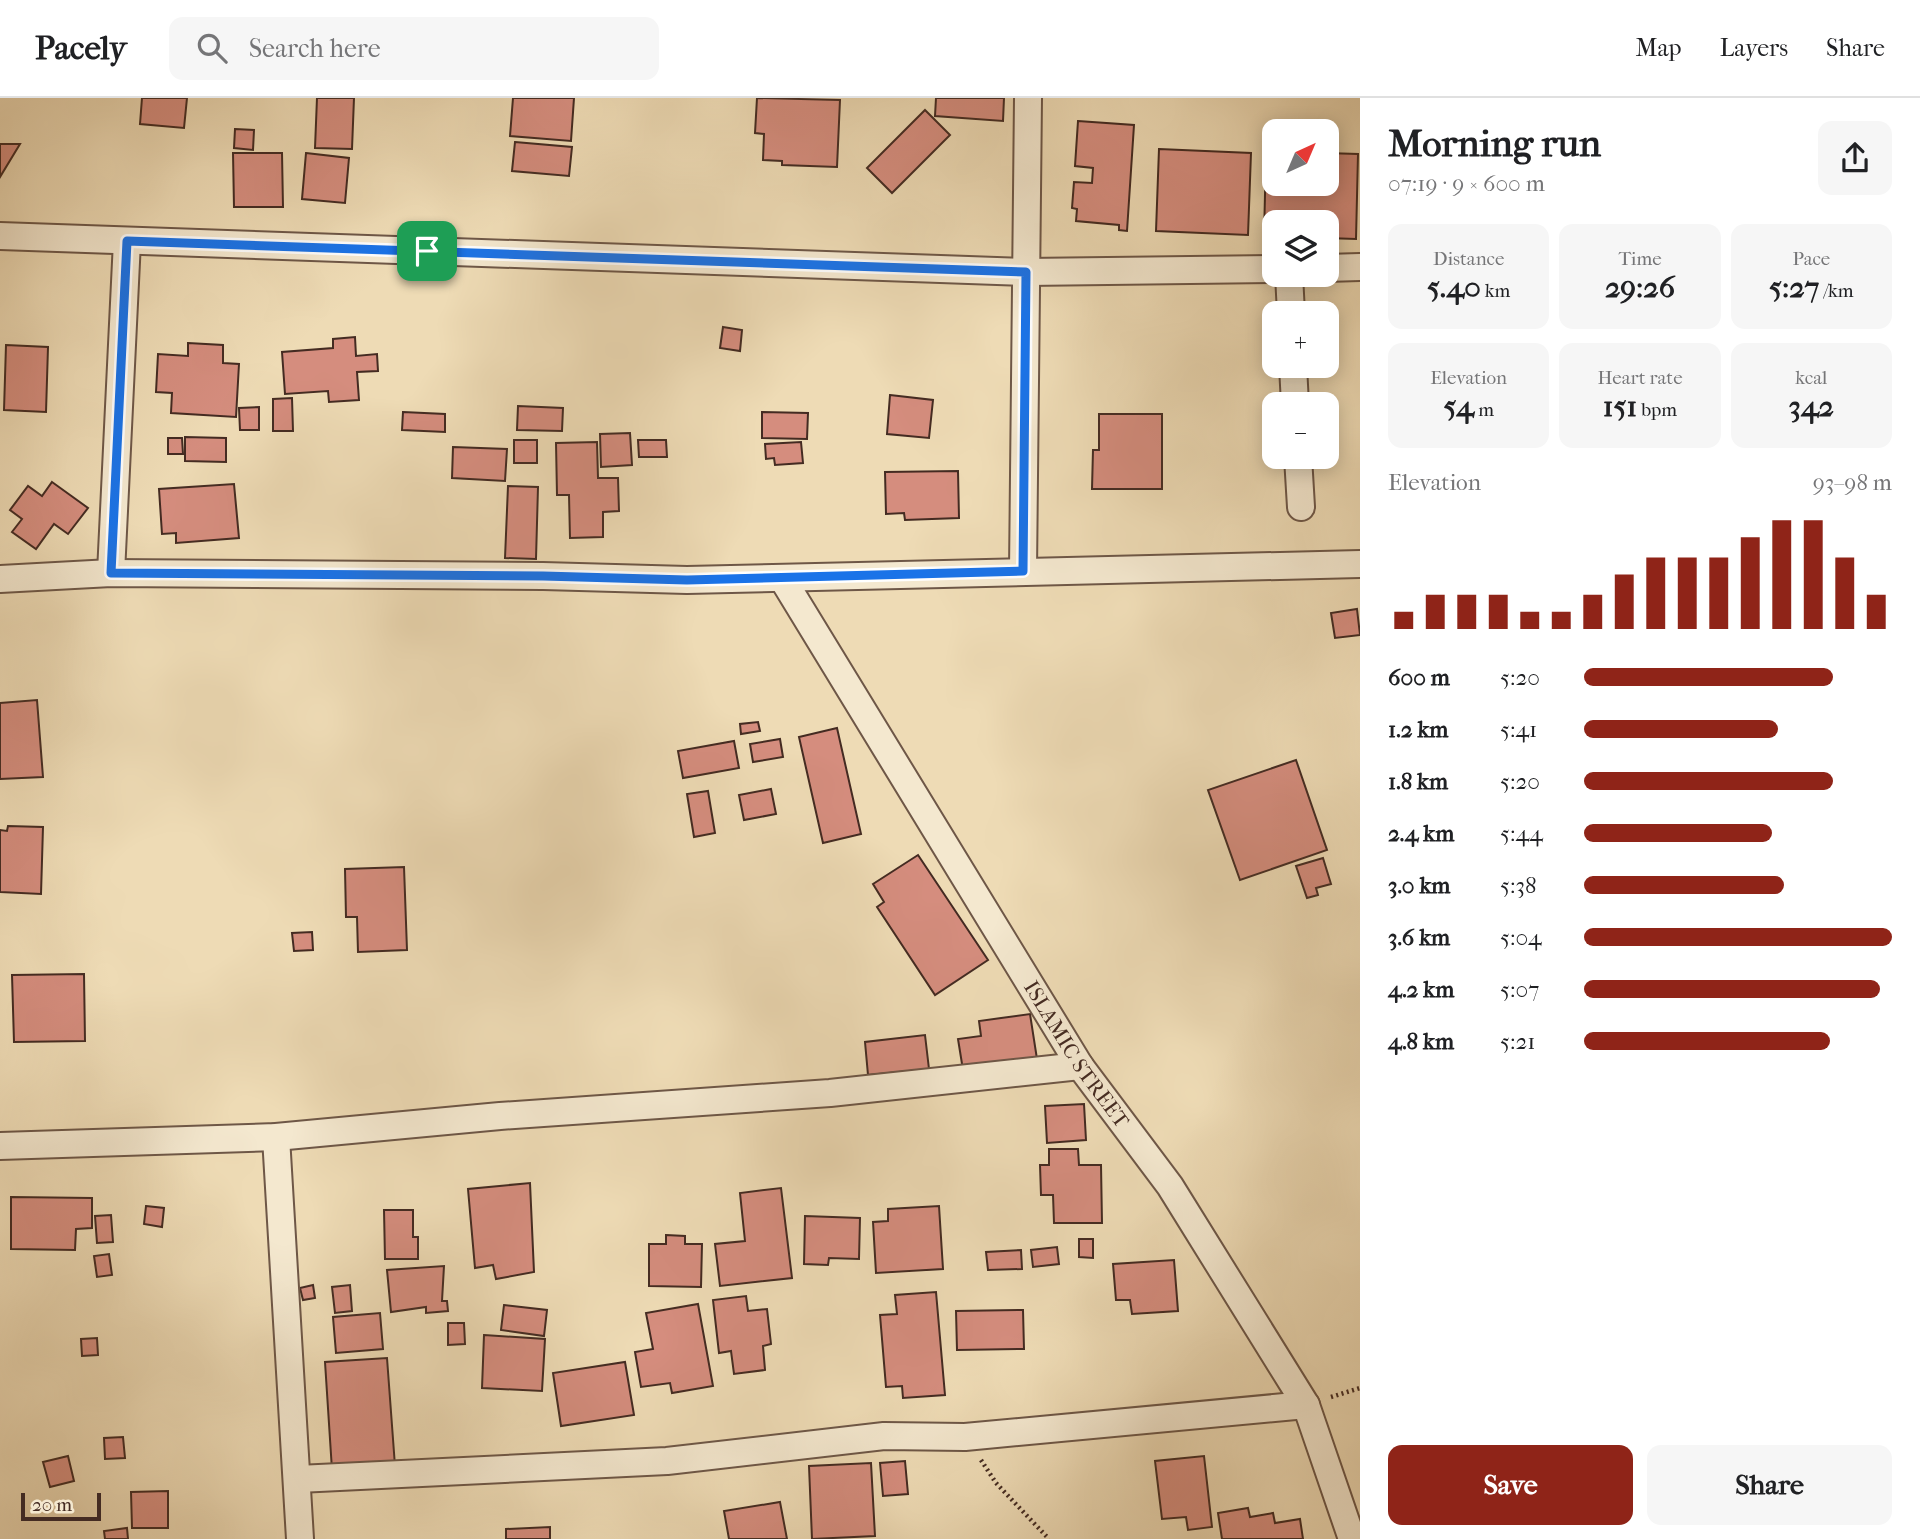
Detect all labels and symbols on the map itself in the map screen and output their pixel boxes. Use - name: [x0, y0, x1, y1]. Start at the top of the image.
- north arrow: [1262, 119, 1339, 196]
- pin: [397, 221, 457, 281]
- street label: ISLAMIC STREET: [1019, 976, 1135, 1133]
- scale bar: [21, 1490, 102, 1522]

